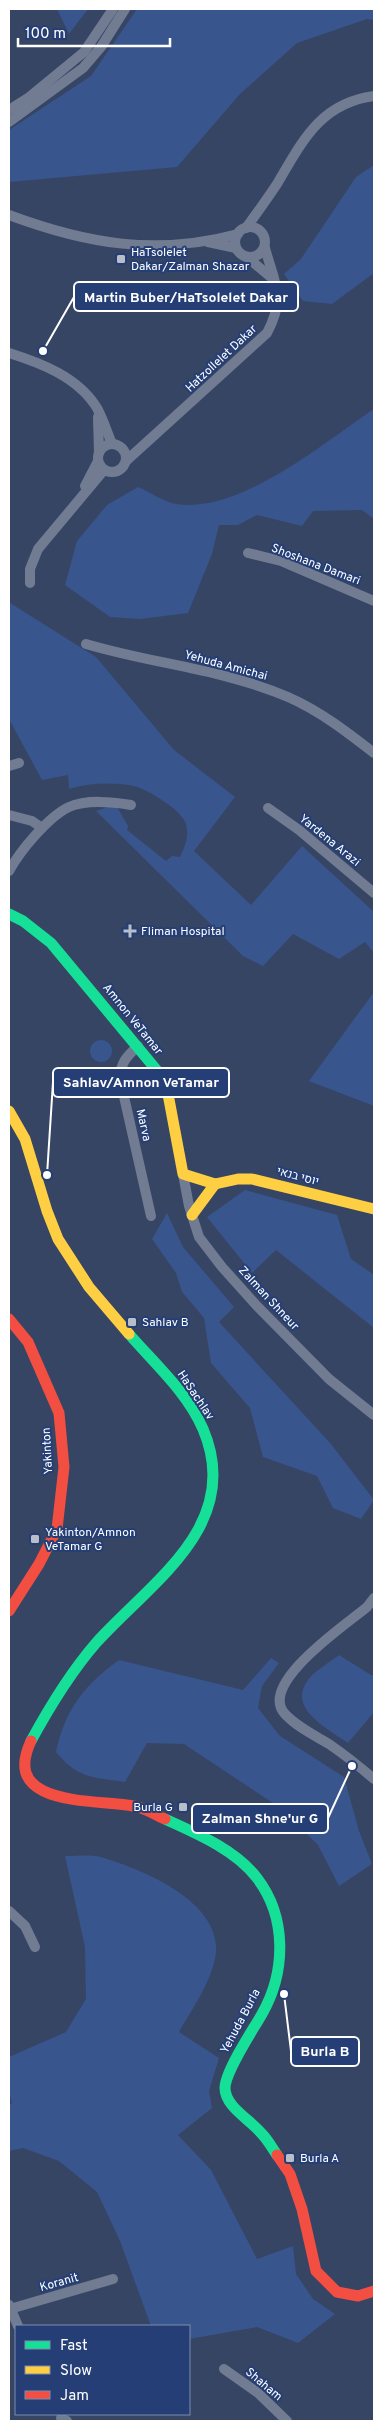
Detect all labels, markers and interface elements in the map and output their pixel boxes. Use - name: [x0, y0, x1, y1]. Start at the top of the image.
- scale bar: [18, 15, 170, 47]
- text: 100 m: [25, 25, 66, 44]
- place label: HaTsolelet Dakar/Zalman Shazar: [131, 245, 250, 275]
- marker: HaTsolelet Dakar/Zalman Shazar: [115, 253, 127, 265]
- callout: Martin Buber/HaTsolelet Dakar: [74, 282, 298, 311]
- text: Martin Buber/HaTsolelet Dakar: [84, 290, 288, 307]
- street label: Hatzollelet Dakar: [182, 321, 261, 396]
- street label: Shoshana Damari: [269, 541, 363, 589]
- street label: Yehuda Amichai: [182, 647, 269, 685]
- street label: Yardena Arazi: [295, 811, 363, 870]
- marker: Fliman Hospital: [123, 924, 137, 938]
- place label: Fliman Hospital: [141, 924, 225, 940]
- street label: Amnon VeTamar: [98, 981, 166, 1059]
- callout: Sahlav/Amnon VeTamar: [53, 1068, 229, 1097]
- text: Sahlav/Amnon VeTamar: [63, 1075, 219, 1092]
- street label: Marva: [132, 1107, 155, 1143]
- street label: יוסי בנאי: [275, 1164, 321, 1190]
- street label: Zalman Shneur: [234, 1263, 302, 1335]
- place label: Sahlav B: [142, 1315, 189, 1331]
- marker: Sahlav B: [126, 1316, 138, 1328]
- street label: HaSachlav: [173, 1368, 218, 1423]
- street label: Yakinton: [39, 1427, 57, 1475]
- place label: Yakinton/Amnon VeTamar G: [45, 1525, 136, 1555]
- marker: Yakinton/Amnon VeTamar G: [29, 1533, 41, 1545]
- place label: Burla G: [133, 1800, 173, 1816]
- marker: Burla G: [177, 1801, 189, 1813]
- callout: Zalman Shne'ur G: [192, 1804, 328, 1833]
- text: Zalman Shne'ur G: [202, 1811, 318, 1828]
- street label: Yehuda Burla: [217, 1986, 265, 2057]
- callout: Burla B: [291, 2037, 359, 2066]
- text: Burla B: [301, 2044, 349, 2061]
- place label: Burla A: [300, 2151, 339, 2167]
- marker: Burla A: [284, 2152, 296, 2164]
- street label: Koranit: [38, 2270, 80, 2296]
- legend: [15, 2325, 190, 2415]
- text: Fast: [60, 2337, 88, 2356]
- text: Slow: [60, 2362, 92, 2381]
- street label: Shaham: [241, 2365, 285, 2405]
- text: Jam: [60, 2387, 89, 2406]

